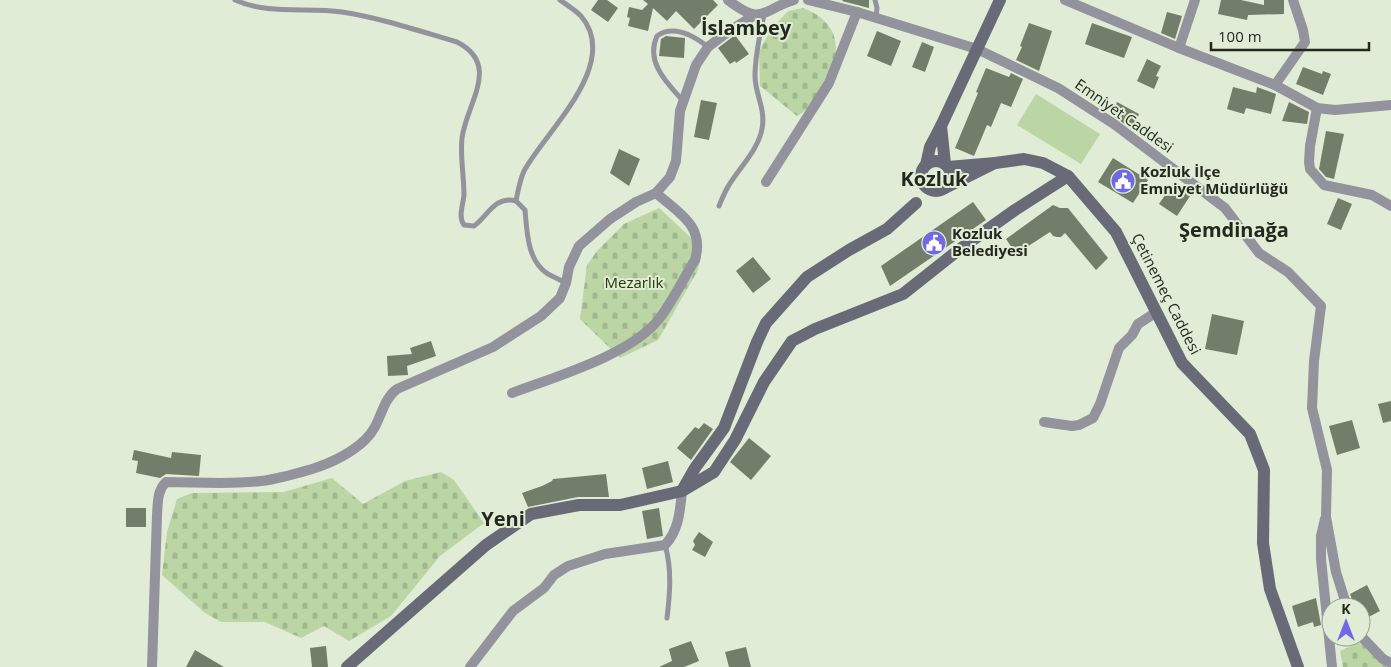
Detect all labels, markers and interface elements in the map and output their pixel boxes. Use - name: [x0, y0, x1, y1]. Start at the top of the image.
- district label: İslambey: [701, 14, 792, 41]
- scale bar: [1211, 20, 1368, 52]
- text: 100 m: [1218, 26, 1262, 46]
- street label: Emniyet Caddesi: [1071, 74, 1178, 157]
- place label: Kozluk İlçe Emniyet Müdürlüğü: [1140, 161, 1288, 198]
- district label: Kozluk: [900, 165, 968, 192]
- public building icon: Kozluk İlçe Emniyet Müdürlüğü: [1110, 168, 1136, 194]
- district label: Şemdinağa: [1179, 216, 1289, 243]
- place label: Kozluk Belediyesi: [952, 223, 1028, 260]
- public building icon: Kozluk Belediyesi: [921, 230, 947, 256]
- street label: Çetinemeç Caddesi: [1128, 230, 1206, 358]
- park label: Mezarlık: [605, 272, 664, 292]
- district label: Yeni: [481, 505, 525, 532]
- north arrow: [1321, 597, 1371, 647]
- text: K: [1341, 599, 1351, 618]

